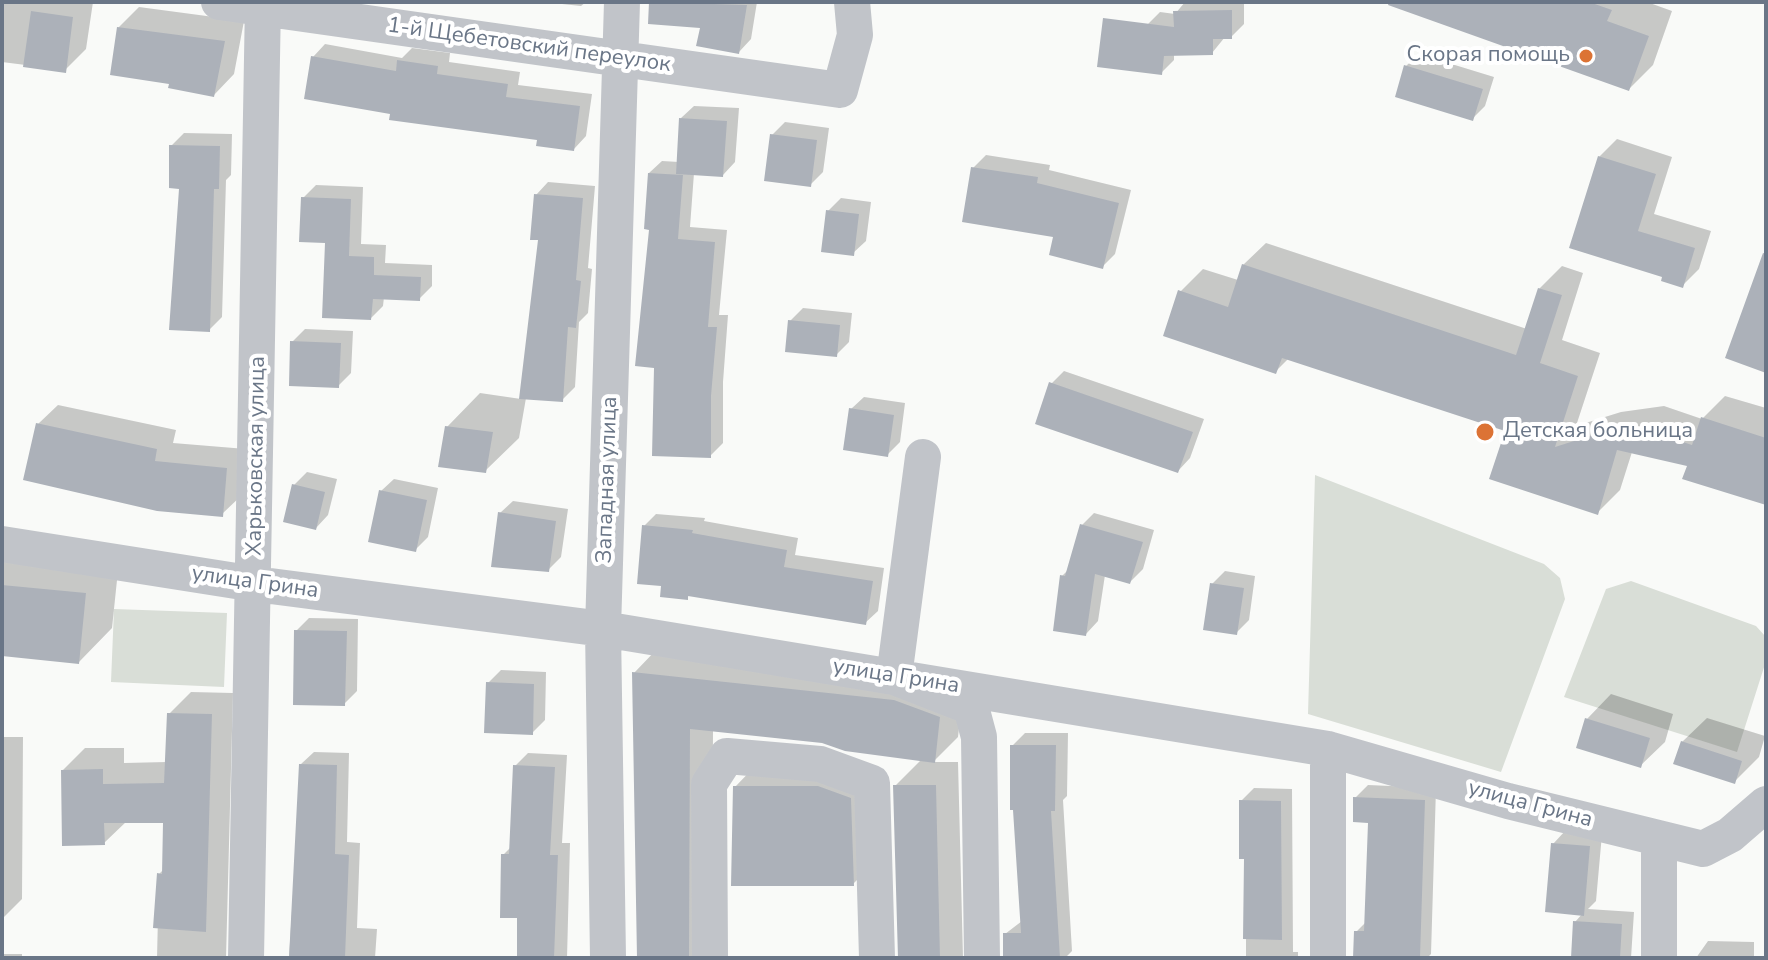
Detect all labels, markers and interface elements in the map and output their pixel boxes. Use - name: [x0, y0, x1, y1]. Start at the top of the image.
- street label: 1-й Щебетовский переулок: [386, 13, 672, 79]
- place label: Скорая помощь: [1407, 43, 1570, 69]
- marker: Скорая помощь: [1577, 47, 1595, 65]
- street label: Харьковская улица: [242, 356, 272, 556]
- street label: Западная улица: [592, 396, 624, 564]
- place label: Детская больница: [1503, 419, 1693, 445]
- marker: Детская больница: [1474, 421, 1496, 443]
- street label: улица Грина: [190, 561, 320, 605]
- street label: улица Грина: [831, 654, 961, 700]
- street label: улица Грина: [1465, 776, 1595, 834]

